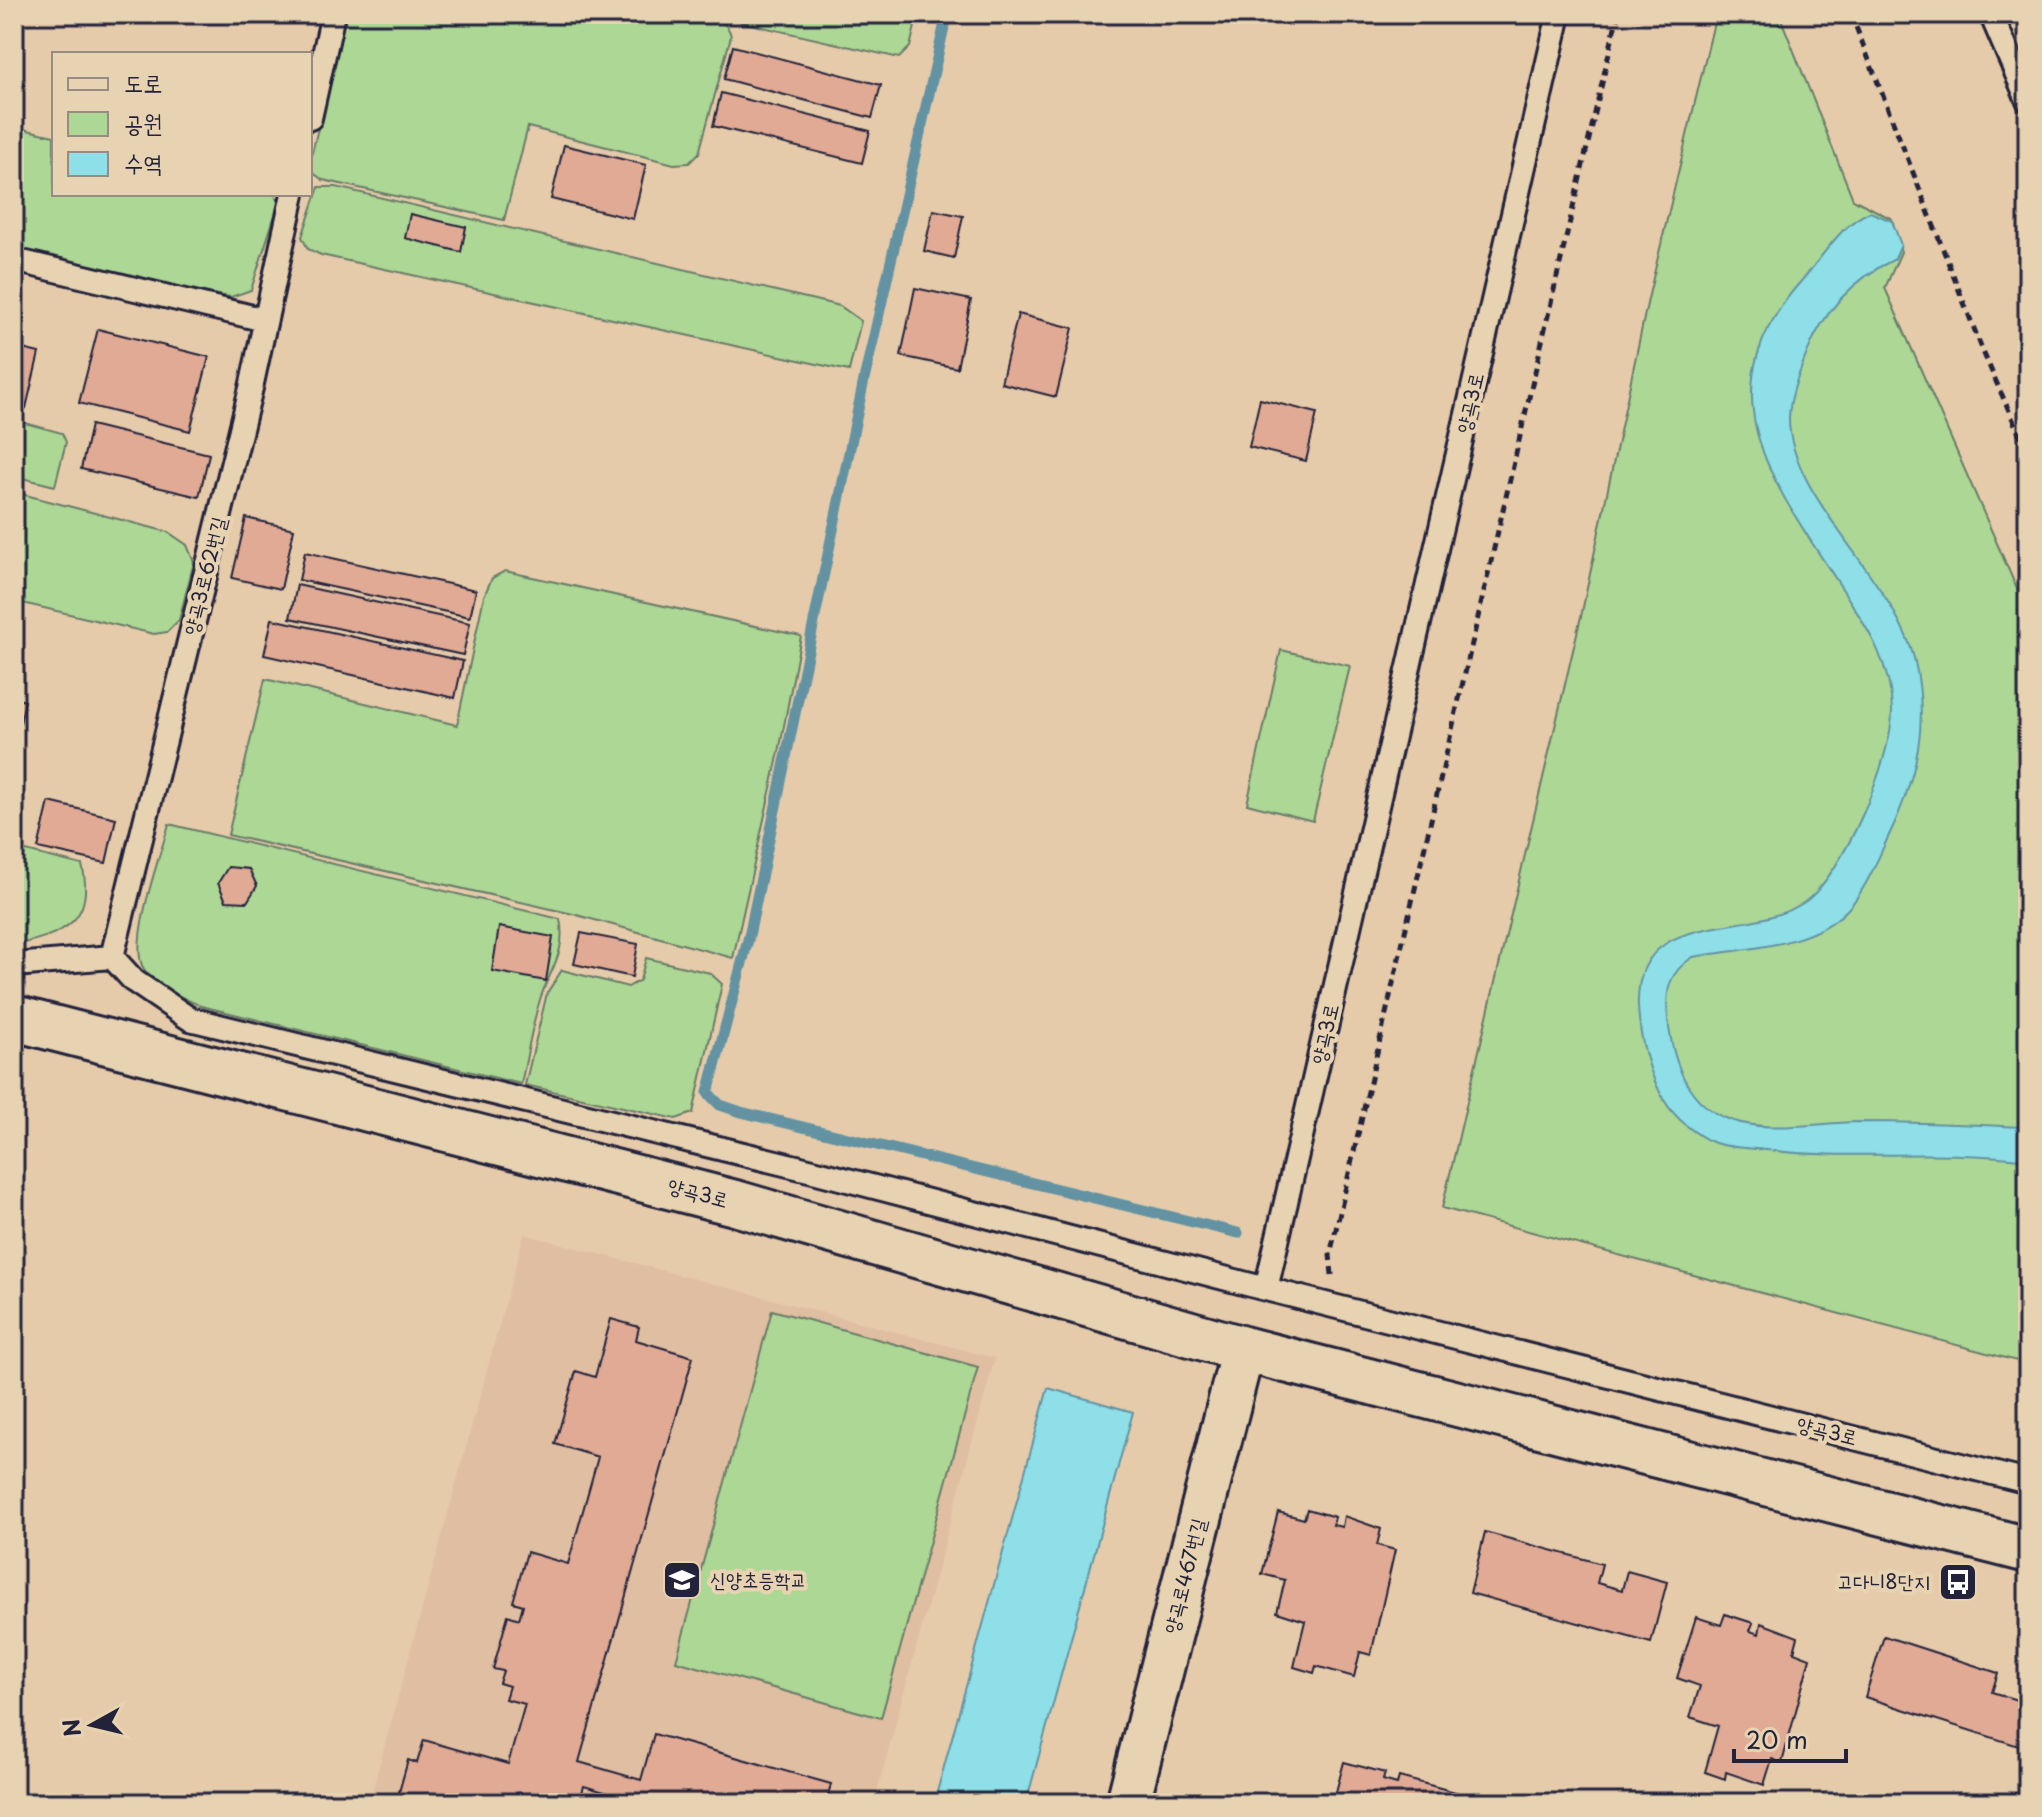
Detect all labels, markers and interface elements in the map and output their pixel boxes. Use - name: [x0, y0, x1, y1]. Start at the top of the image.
- legend: [52, 52, 312, 196]
- text: 도로: [124, 64, 163, 100]
- text: 공원: [124, 104, 163, 140]
- text: 수역: [124, 144, 163, 180]
- street label: 양곡3로: [1447, 369, 1491, 436]
- street label: 양곡3로62번길: [175, 513, 233, 638]
- street label: 양곡3로: [1302, 1000, 1346, 1067]
- street label: 양곡3로: [665, 1170, 732, 1214]
- street label: 양곡3로: [1794, 1408, 1861, 1452]
- street label: 양곡로467번길: [1155, 1515, 1213, 1637]
- school or university icon: 신양초등학교: [661, 1559, 703, 1601]
- bus stop icon: 고다니8단지: [1937, 1561, 1979, 1603]
- place label: 신양초등학교: [710, 1564, 807, 1594]
- place label: 고다니8단지: [1837, 1566, 1930, 1596]
- north arrow: [52, 1685, 132, 1765]
- scale bar: [1734, 1713, 1846, 1763]
- text: N: [53, 1717, 88, 1739]
- text: 20 m: [1746, 1721, 1808, 1757]

